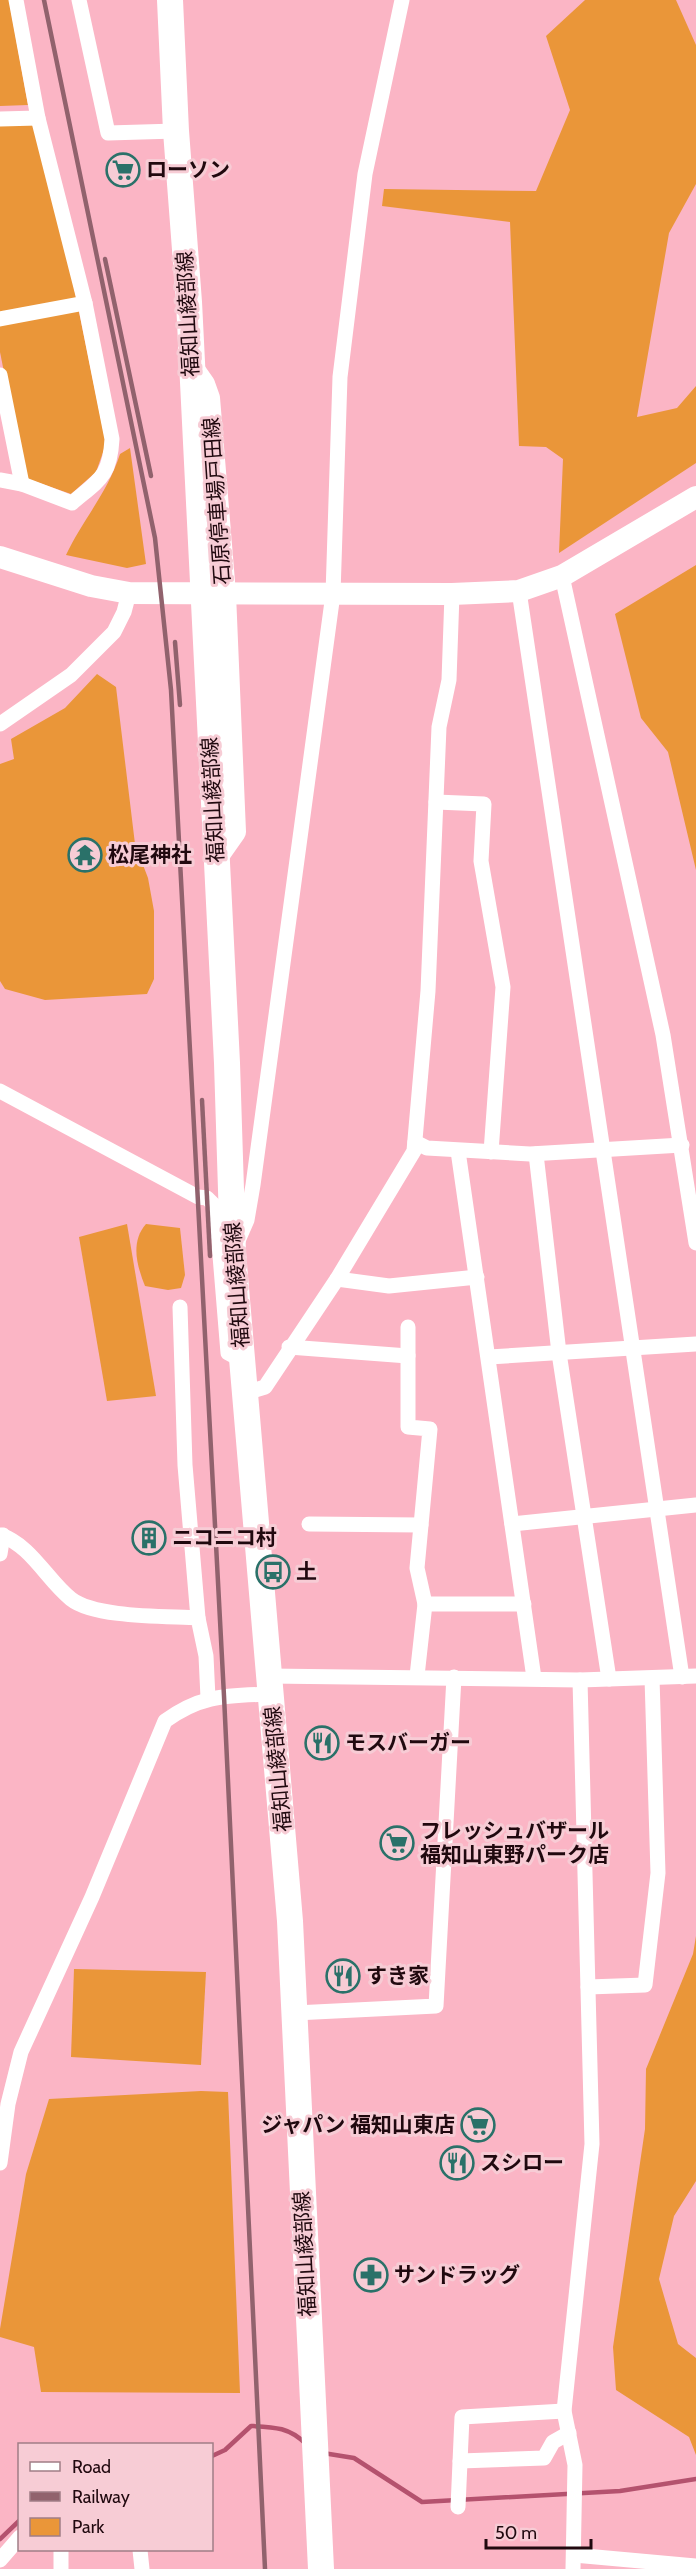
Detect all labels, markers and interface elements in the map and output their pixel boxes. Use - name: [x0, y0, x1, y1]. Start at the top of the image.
- supermarket icon: ローソン: [105, 152, 141, 188]
- place label: ローソン: [146, 157, 230, 182]
- street label: 福知山綾部線: [172, 250, 203, 378]
- street label: 石原停車場戸田線: [198, 416, 235, 586]
- street label: 福知山綾部線: [197, 736, 228, 864]
- temple icon: 松尾神社: [67, 837, 103, 873]
- place label: 松尾神社: [108, 842, 192, 867]
- street label: 福知山綾部線: [220, 1221, 253, 1349]
- building icon: ニコニコ村: [131, 1520, 167, 1556]
- place label: ニコニコ村: [172, 1525, 277, 1550]
- bus stop icon: 土: [255, 1554, 291, 1590]
- place label: 土: [296, 1559, 317, 1584]
- street label: 福知山綾部線: [260, 1705, 295, 1833]
- restaurant icon: モスバーガー: [304, 1725, 340, 1761]
- place label: モスバーガー: [345, 1730, 471, 1755]
- place label: フレッシュバザール 福知山東野パーク店: [420, 1818, 609, 1867]
- supermarket icon: フレッシュバザール 福知山東野パーク店: [379, 1825, 415, 1861]
- restaurant icon: すき家: [325, 1958, 361, 1994]
- place label: すき家: [366, 1963, 429, 1988]
- supermarket icon: ジャパン 福知山東店: [460, 2107, 496, 2143]
- place label: ジャパン 福知山東店: [261, 2112, 455, 2137]
- restaurant icon: スシロー: [439, 2145, 475, 2181]
- place label: スシロー: [480, 2150, 564, 2175]
- street label: 福知山綾部線: [289, 2190, 320, 2318]
- pharmacy icon: サンドラッグ: [353, 2257, 389, 2293]
- place label: サンドラッグ: [394, 2262, 520, 2287]
- legend: [18, 2443, 213, 2551]
- text: Road: [72, 2456, 111, 2478]
- text: Railway: [72, 2486, 130, 2508]
- scale bar: [486, 2512, 591, 2550]
- text: Park: [72, 2516, 105, 2538]
- text: 50 m: [495, 2522, 537, 2544]

